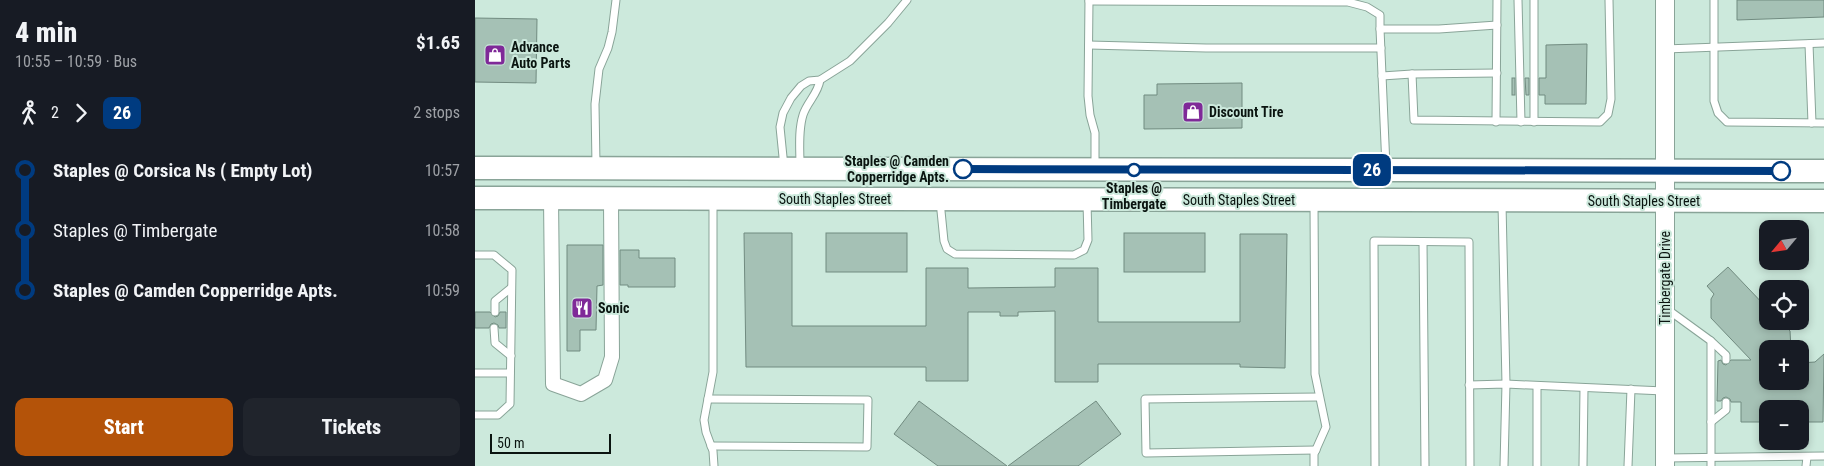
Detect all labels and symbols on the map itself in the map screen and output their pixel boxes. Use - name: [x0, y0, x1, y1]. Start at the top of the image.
- place label: Advance Auto Parts: [511, 39, 571, 71]
- shop icon: Advance Auto Parts: [483, 43, 507, 67]
- shop icon: Discount Tire: [1181, 100, 1205, 124]
- place label: Discount Tire: [1209, 104, 1284, 120]
- place label: Staples @ Camden Copperridge Apts.: [844, 153, 949, 185]
- line badge: 26: [1349, 154, 1395, 186]
- marker: Staples @ Camden Copperridge Apts.: [953, 159, 973, 179]
- unlabelled marker: [1771, 161, 1791, 181]
- marker: Staples @ Timbergate: [1127, 163, 1141, 177]
- place label: Staples @ Timbergate: [1102, 180, 1166, 212]
- street label: South Staples Street: [779, 191, 891, 207]
- street label: South Staples Street: [1183, 192, 1295, 208]
- street label: South Staples Street: [1588, 193, 1700, 209]
- north arrow: [1759, 220, 1809, 270]
- street label: Timbergate Drive: [1657, 231, 1673, 325]
- restaurant icon: Sonic: [570, 296, 594, 320]
- place label: Sonic: [598, 300, 630, 316]
- scale bar: [490, 431, 611, 454]

